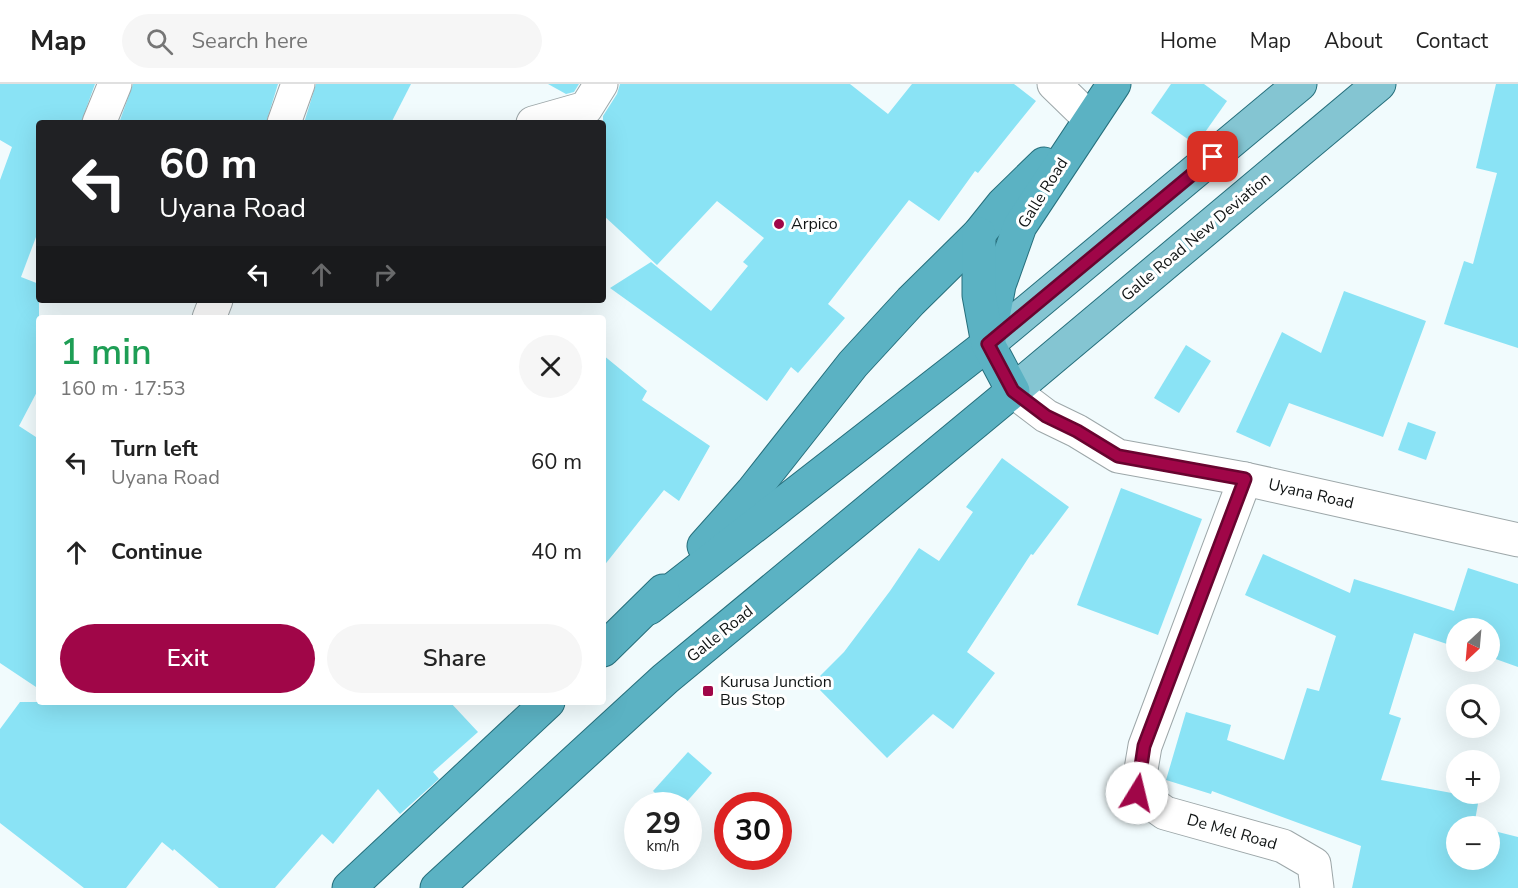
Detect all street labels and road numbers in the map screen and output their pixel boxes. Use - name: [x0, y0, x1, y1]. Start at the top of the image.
- street label: Galle Road: [1013, 154, 1073, 232]
- street label: Galle Road New Deviation: [1116, 168, 1276, 306]
- street label: Uyana Road: [1266, 473, 1356, 515]
- street label: Galle Road: [682, 600, 758, 668]
- street label: De Mel Road: [1184, 809, 1280, 855]

